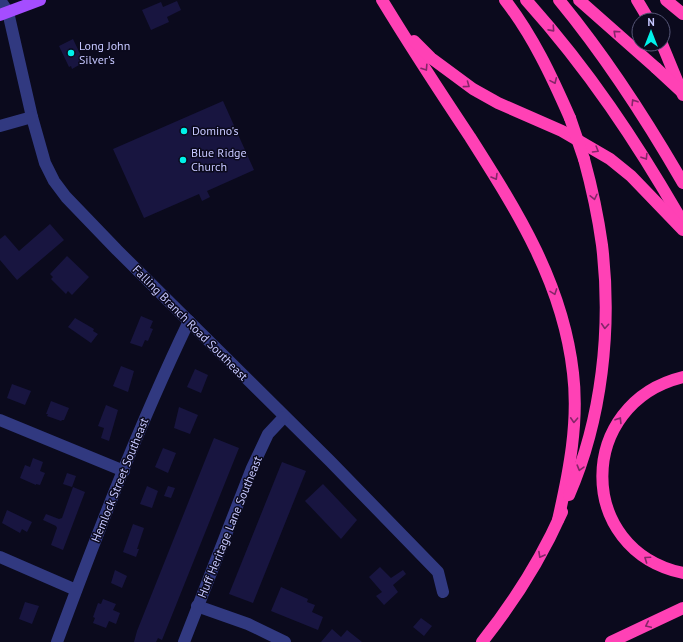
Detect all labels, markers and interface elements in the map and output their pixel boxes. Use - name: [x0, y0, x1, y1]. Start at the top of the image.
- north arrow: [631, 12, 671, 52]
- text: N: [647, 15, 655, 29]
- one-way arrow: [548, 24, 555, 32]
- one-way arrow: [613, 31, 621, 38]
- place label: Long John Silver's: [79, 38, 130, 67]
- marker: Long John Silver's: [66, 48, 76, 58]
- one-way arrow: [420, 64, 428, 71]
- one-way arrow: [549, 77, 557, 85]
- one-way arrow: [463, 81, 470, 88]
- one-way arrow: [631, 99, 639, 106]
- place label: Domino's: [192, 123, 239, 138]
- marker: Domino's: [179, 126, 189, 136]
- place label: Blue Ridge Church: [191, 145, 247, 174]
- one-way arrow: [592, 146, 599, 153]
- one-way arrow: [640, 153, 647, 160]
- marker: Blue Ridge Church: [178, 155, 188, 165]
- one-way arrow: [490, 173, 498, 180]
- one-way arrow: [589, 194, 597, 200]
- street label: Falling Branch Road Southeast: [130, 262, 251, 383]
- one-way arrow: [550, 289, 558, 296]
- one-way arrow: [601, 323, 610, 329]
- street label: Hemlock Street Southeast: [88, 415, 151, 544]
- one-way arrow: [569, 417, 578, 423]
- one-way arrow: [614, 417, 622, 424]
- street label: Huff Heritage Lane Southeast: [194, 454, 265, 600]
- one-way arrow: [576, 464, 585, 471]
- one-way arrow: [538, 550, 546, 558]
- one-way arrow: [644, 556, 651, 564]
- one-way arrow: [644, 620, 652, 628]

